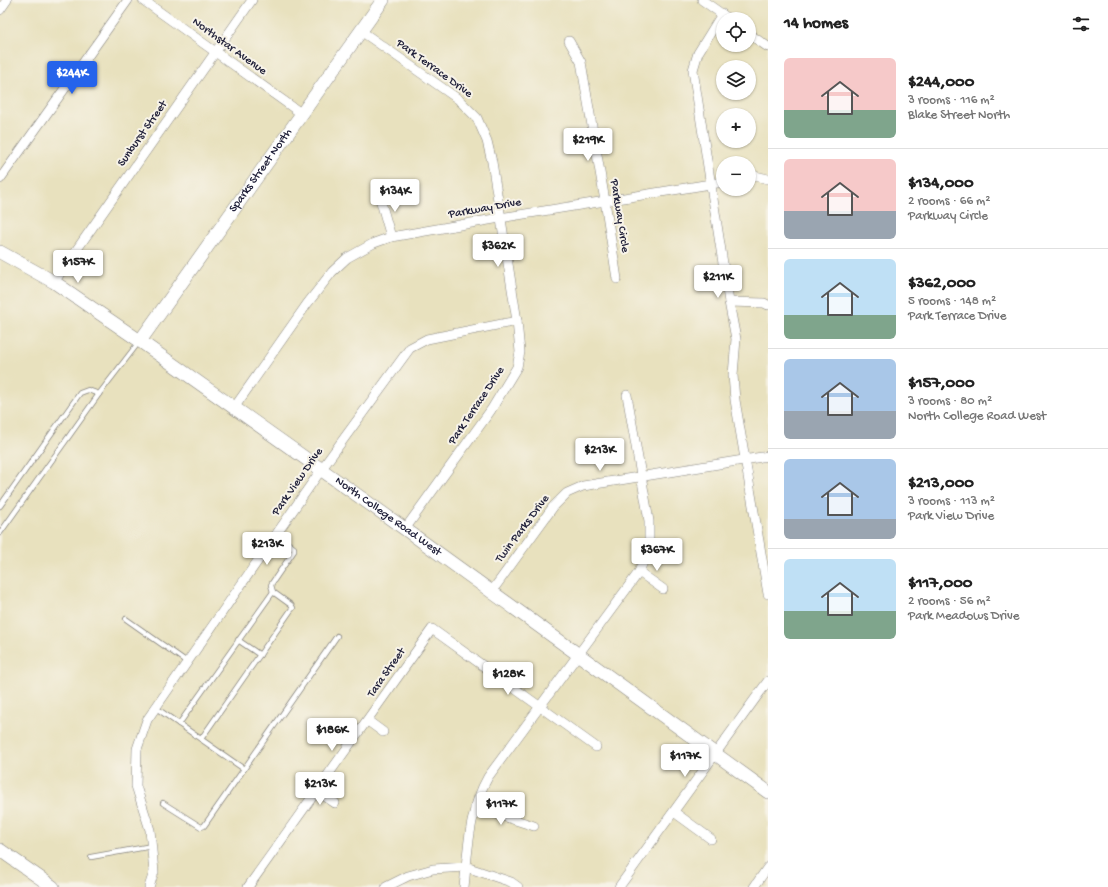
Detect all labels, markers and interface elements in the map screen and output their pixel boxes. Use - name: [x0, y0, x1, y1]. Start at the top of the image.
- map controls: [716, 12, 756, 196]
- button: locate: [716, 12, 756, 52]
- icon: filters: [1070, 13, 1092, 35]
- text: 14 homes: [784, 14, 848, 34]
- street label: Northstar Avenue: [189, 15, 270, 79]
- street label: Park Terrace Drive: [392, 36, 476, 102]
- button: layers: [716, 60, 756, 100]
- pin: $244K: [44, 61, 100, 95]
- text: $244K: [56, 66, 88, 81]
- text: $244,000: [908, 73, 974, 93]
- icon: home: [816, 74, 864, 122]
- text: 3 rooms · 116 m²: [908, 93, 995, 108]
- street label: Sunburst Street: [115, 97, 172, 170]
- button: +: [716, 108, 756, 148]
- text: Blake Street North: [908, 108, 1010, 123]
- street label: Sparks Street North: [227, 126, 296, 215]
- pin: $219K: [560, 128, 616, 162]
- text: $219K: [572, 133, 604, 148]
- button: −: [716, 156, 756, 196]
- text: $134,000: [908, 174, 974, 194]
- icon: home: [816, 175, 864, 223]
- street label: Parkway Circle: [606, 177, 632, 254]
- pin: $134K: [367, 179, 423, 213]
- text: $134K: [379, 184, 411, 199]
- text: 2 rooms · 66 m²: [908, 194, 990, 209]
- street label: Parkway Drive: [446, 196, 523, 222]
- text: Parkway Circle: [908, 209, 988, 224]
- pin: $362K: [470, 234, 526, 268]
- text: $362K: [482, 239, 514, 254]
- pin: $157K: [50, 250, 106, 284]
- text: $157K: [62, 255, 94, 270]
- pin: $211K: [690, 265, 746, 299]
- text: $211K: [703, 270, 733, 285]
- text: $362,000: [908, 274, 976, 294]
- icon: home: [816, 275, 864, 323]
- text: 5 rooms · 148 m²: [908, 294, 996, 309]
- text: Park Terrace Drive: [908, 309, 1007, 324]
- street label: Park Terrace Drive: [445, 364, 509, 448]
- text: $157,000: [908, 374, 975, 394]
- icon: home: [816, 375, 864, 423]
- text: 3 rooms · 80 m²: [908, 394, 992, 409]
- text: North College Road West: [908, 409, 1046, 424]
- pin: $213K: [572, 438, 628, 472]
- text: $213K: [584, 443, 616, 458]
- street label: Park View Drive: [269, 445, 327, 519]
- street label: North College Road West: [332, 474, 445, 560]
- text: $213,000: [908, 474, 974, 494]
- icon: home: [816, 475, 864, 523]
- street label: Twin Parks Drive: [492, 492, 554, 566]
- text: 3 rooms · 113 m²: [908, 494, 995, 509]
- text: Park View Drive: [908, 509, 994, 524]
- pin: $213K: [239, 532, 295, 566]
- text: $213K: [251, 537, 283, 552]
- pin: $367K: [629, 538, 685, 572]
- text: $367K: [640, 543, 674, 558]
- text: $117,000: [908, 574, 973, 594]
- icon: home: [816, 575, 864, 623]
- text: 2 rooms · 56 m²: [908, 594, 991, 609]
- text: Park Meadows Drive: [908, 609, 1019, 624]
- street label: Tara Street: [364, 645, 410, 701]
- pin: $128K: [480, 662, 536, 696]
- text: $128K: [492, 667, 524, 682]
- pin: $186K: [304, 718, 360, 752]
- text: $186K: [316, 723, 348, 738]
- pin: $117K: [657, 744, 713, 778]
- text: $117K: [670, 749, 700, 764]
- pin: $213K: [292, 772, 348, 806]
- text: $213K: [304, 777, 336, 792]
- pin: $117K: [473, 792, 529, 826]
- text: $117K: [486, 797, 516, 812]

